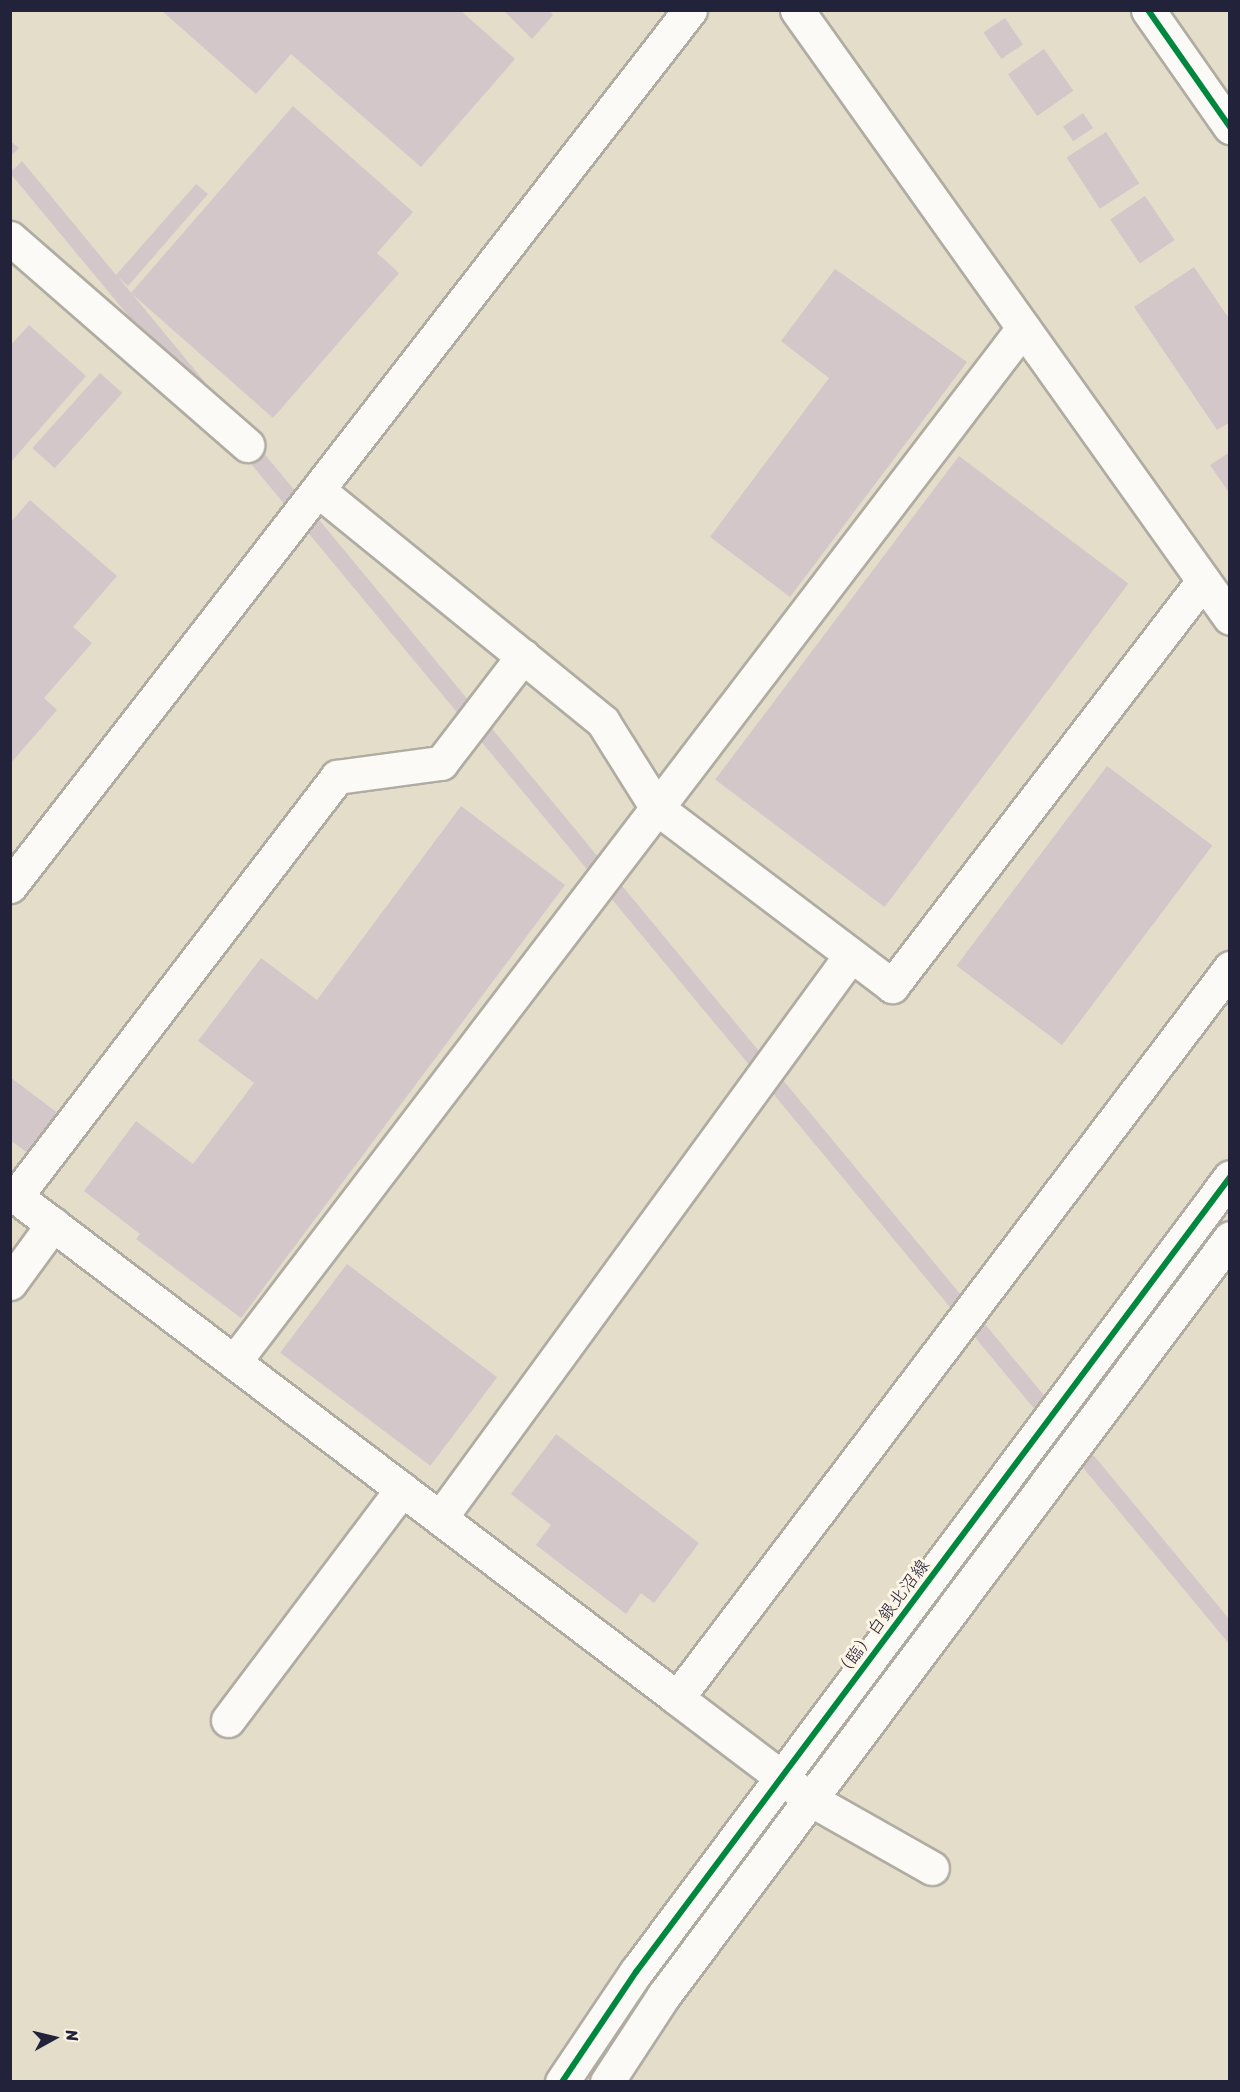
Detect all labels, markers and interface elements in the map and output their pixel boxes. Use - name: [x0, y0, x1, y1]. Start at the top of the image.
- street label: （臨）白銀北沼線: [830, 1555, 934, 1683]
- north arrow: [24, 2008, 84, 2068]
- text: N: [57, 2028, 87, 2043]

